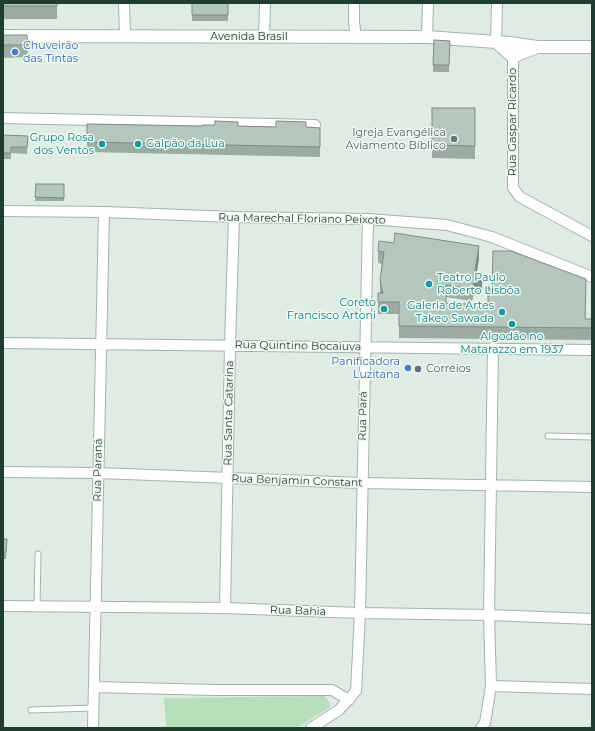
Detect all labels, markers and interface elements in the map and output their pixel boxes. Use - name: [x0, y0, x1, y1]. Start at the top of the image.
- street label: Avenida Brasil: [210, 30, 288, 44]
- place label: Chuveirão das Tintas: [23, 39, 78, 65]
- marker: Chuveirão das Tintas: [10, 47, 20, 57]
- street label: Rua Gaspar Ricardo: [506, 68, 520, 176]
- place label: Igreja Evangélica Aviamento Bíblico: [346, 126, 446, 152]
- place label: Grupo Rosa dos Ventos: [30, 131, 94, 157]
- marker: Igreja Evangélica Aviamento Bíblico: [449, 134, 459, 144]
- place label: Galpão da Lua: [146, 137, 225, 151]
- marker: Grupo Rosa dos Ventos: [97, 139, 107, 149]
- marker: Galpão da Lua: [133, 139, 143, 149]
- street label: Rua Marechal Floriano Peixoto: [218, 211, 386, 227]
- place label: Teatro Paulo Roberto Lisbôa: [437, 271, 520, 297]
- marker: Teatro Paulo Roberto Lisbôa: [424, 279, 434, 289]
- place label: Coreto Francisco Artoni: [287, 296, 376, 322]
- place label: Galeria de Artes Takeo Sawada: [407, 299, 494, 325]
- marker: Coreto Francisco Artoni: [379, 304, 389, 314]
- marker: Galeria de Artes Takeo Sawada: [497, 307, 507, 317]
- marker: Algodão no Matarazzo em 1937: [507, 319, 517, 329]
- place label: Algodão no Matarazzo em 1937: [460, 330, 564, 356]
- street label: Rua Quintino Bocaiuva: [234, 338, 362, 354]
- place label: Panificadora Luzitana: [331, 355, 400, 381]
- street label: Rua Santa Catarina: [221, 360, 237, 466]
- place label: Correios: [426, 362, 471, 376]
- marker: Panificadora Luzitana: [403, 363, 413, 373]
- marker: Correios: [413, 364, 423, 374]
- street label: Rua Pará: [356, 391, 370, 441]
- street label: Rua Paraná: [91, 438, 105, 502]
- street label: Rua Benjamin Constant: [231, 472, 363, 490]
- street label: Rua Bahia: [270, 603, 326, 619]

